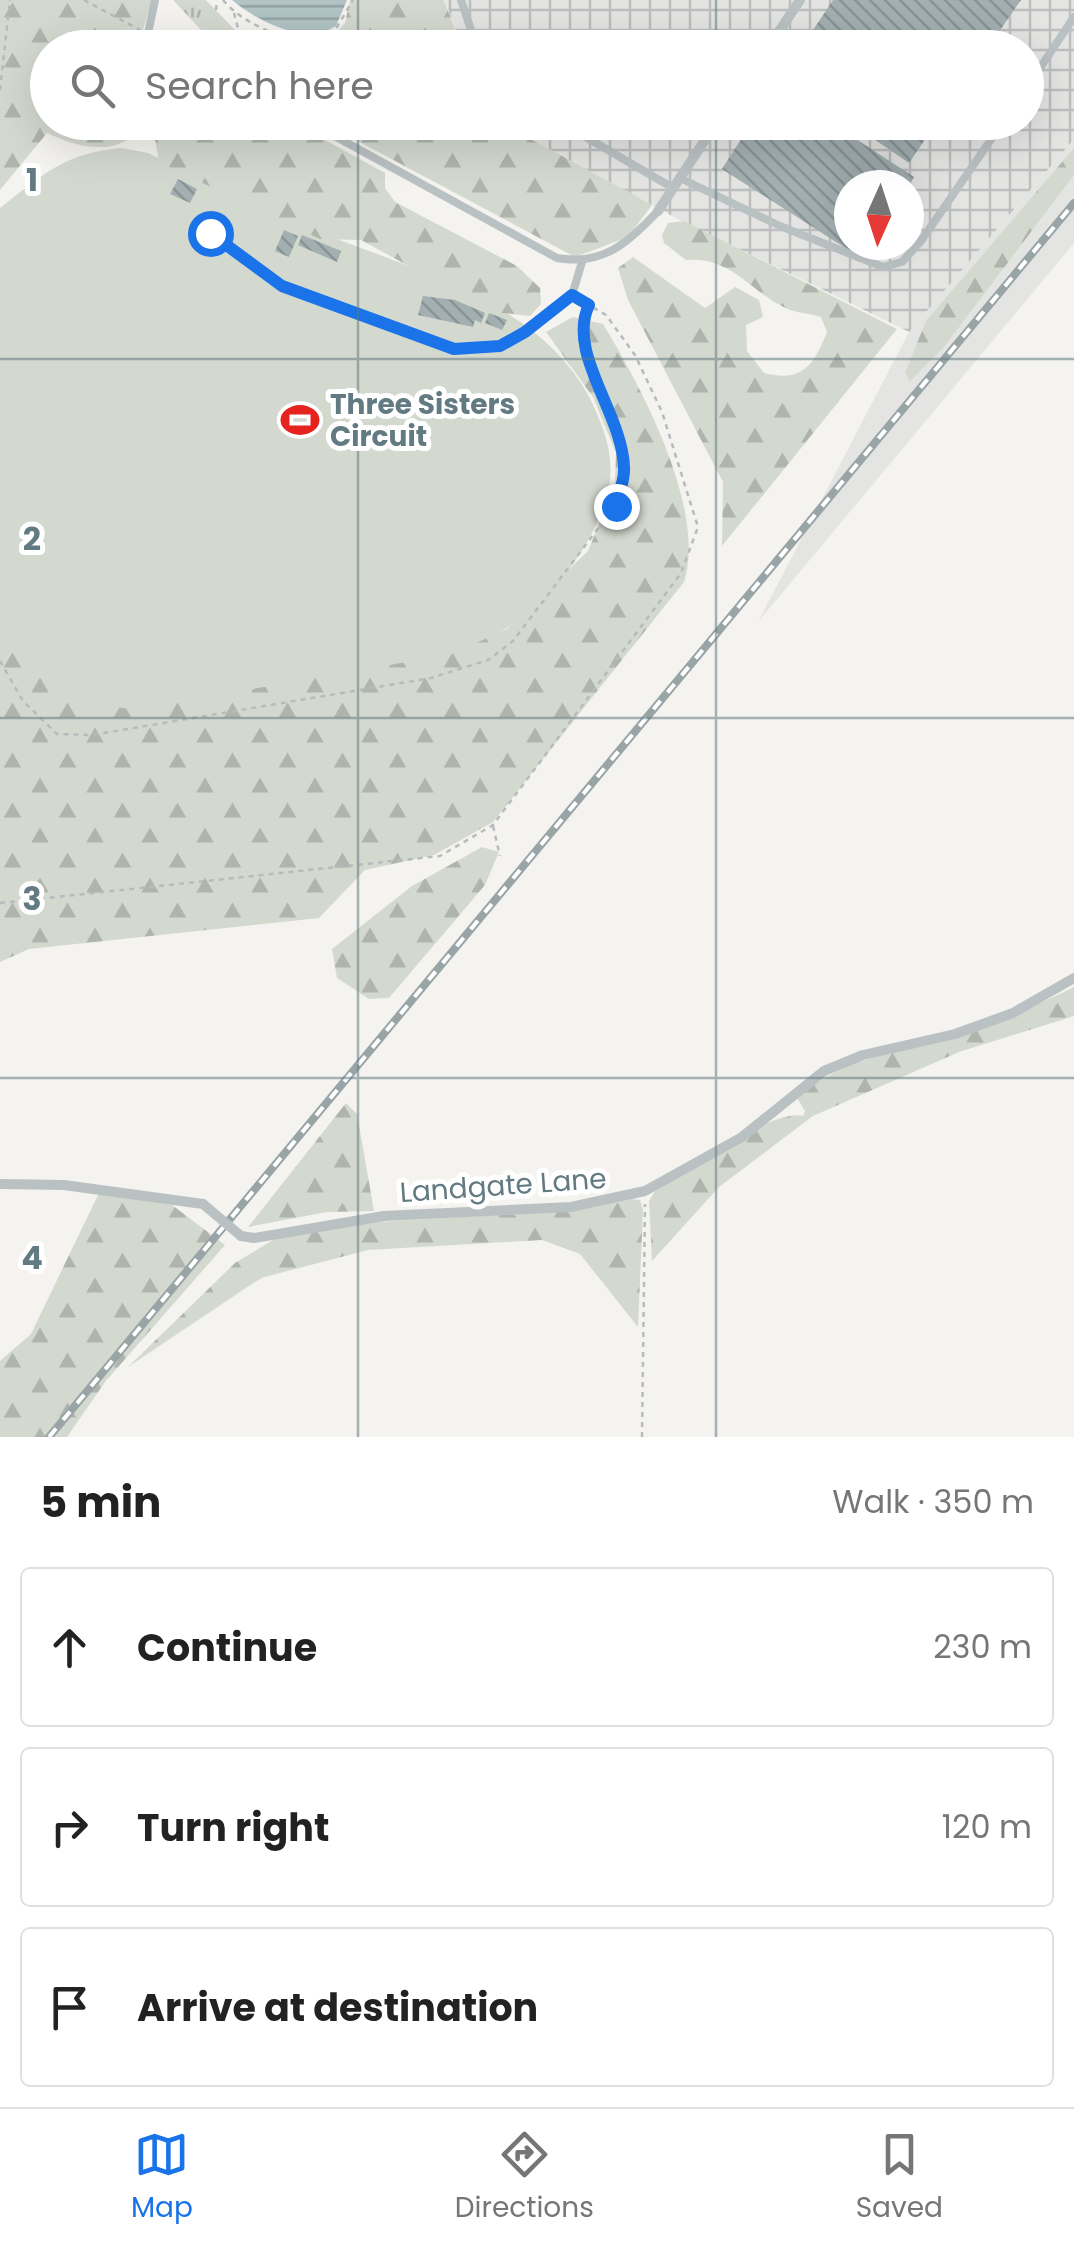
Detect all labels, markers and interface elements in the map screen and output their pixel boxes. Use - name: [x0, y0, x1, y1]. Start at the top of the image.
- search box: [30, 30, 1044, 140]
- icon: search: [65, 58, 120, 113]
- text: Search here: [145, 59, 374, 112]
- text: 1: [26, 157, 38, 202]
- north arrow: [834, 170, 924, 260]
- route start: [188, 211, 234, 257]
- place label: Three Sisters Circuit: [330, 385, 515, 456]
- sports icon: Three Sisters Circuit: [279, 399, 321, 441]
- route end: [594, 484, 640, 530]
- text: 2: [23, 516, 41, 561]
- text: 3: [22, 876, 42, 921]
- street label: Landgate Lane: [398, 1159, 608, 1212]
- text: 4: [21, 1235, 43, 1280]
- text: 5 min: [40, 1473, 161, 1532]
- text: Walk · 350 m: [832, 1479, 1034, 1524]
- icon: ahead: [42, 1620, 97, 1675]
- text: Continue: [137, 1621, 317, 1674]
- text: 230 m: [933, 1624, 1032, 1669]
- icon: right: [42, 1800, 97, 1855]
- text: Turn right: [137, 1801, 329, 1854]
- text: 120 m: [942, 1804, 1032, 1849]
- icon: arrive: [42, 1980, 97, 2035]
- text: Arrive at destination: [137, 1981, 538, 2034]
- tab: Map: [131, 2127, 193, 2229]
- tab: Directions: [455, 2127, 594, 2229]
- tab: Saved: [856, 2127, 943, 2229]

